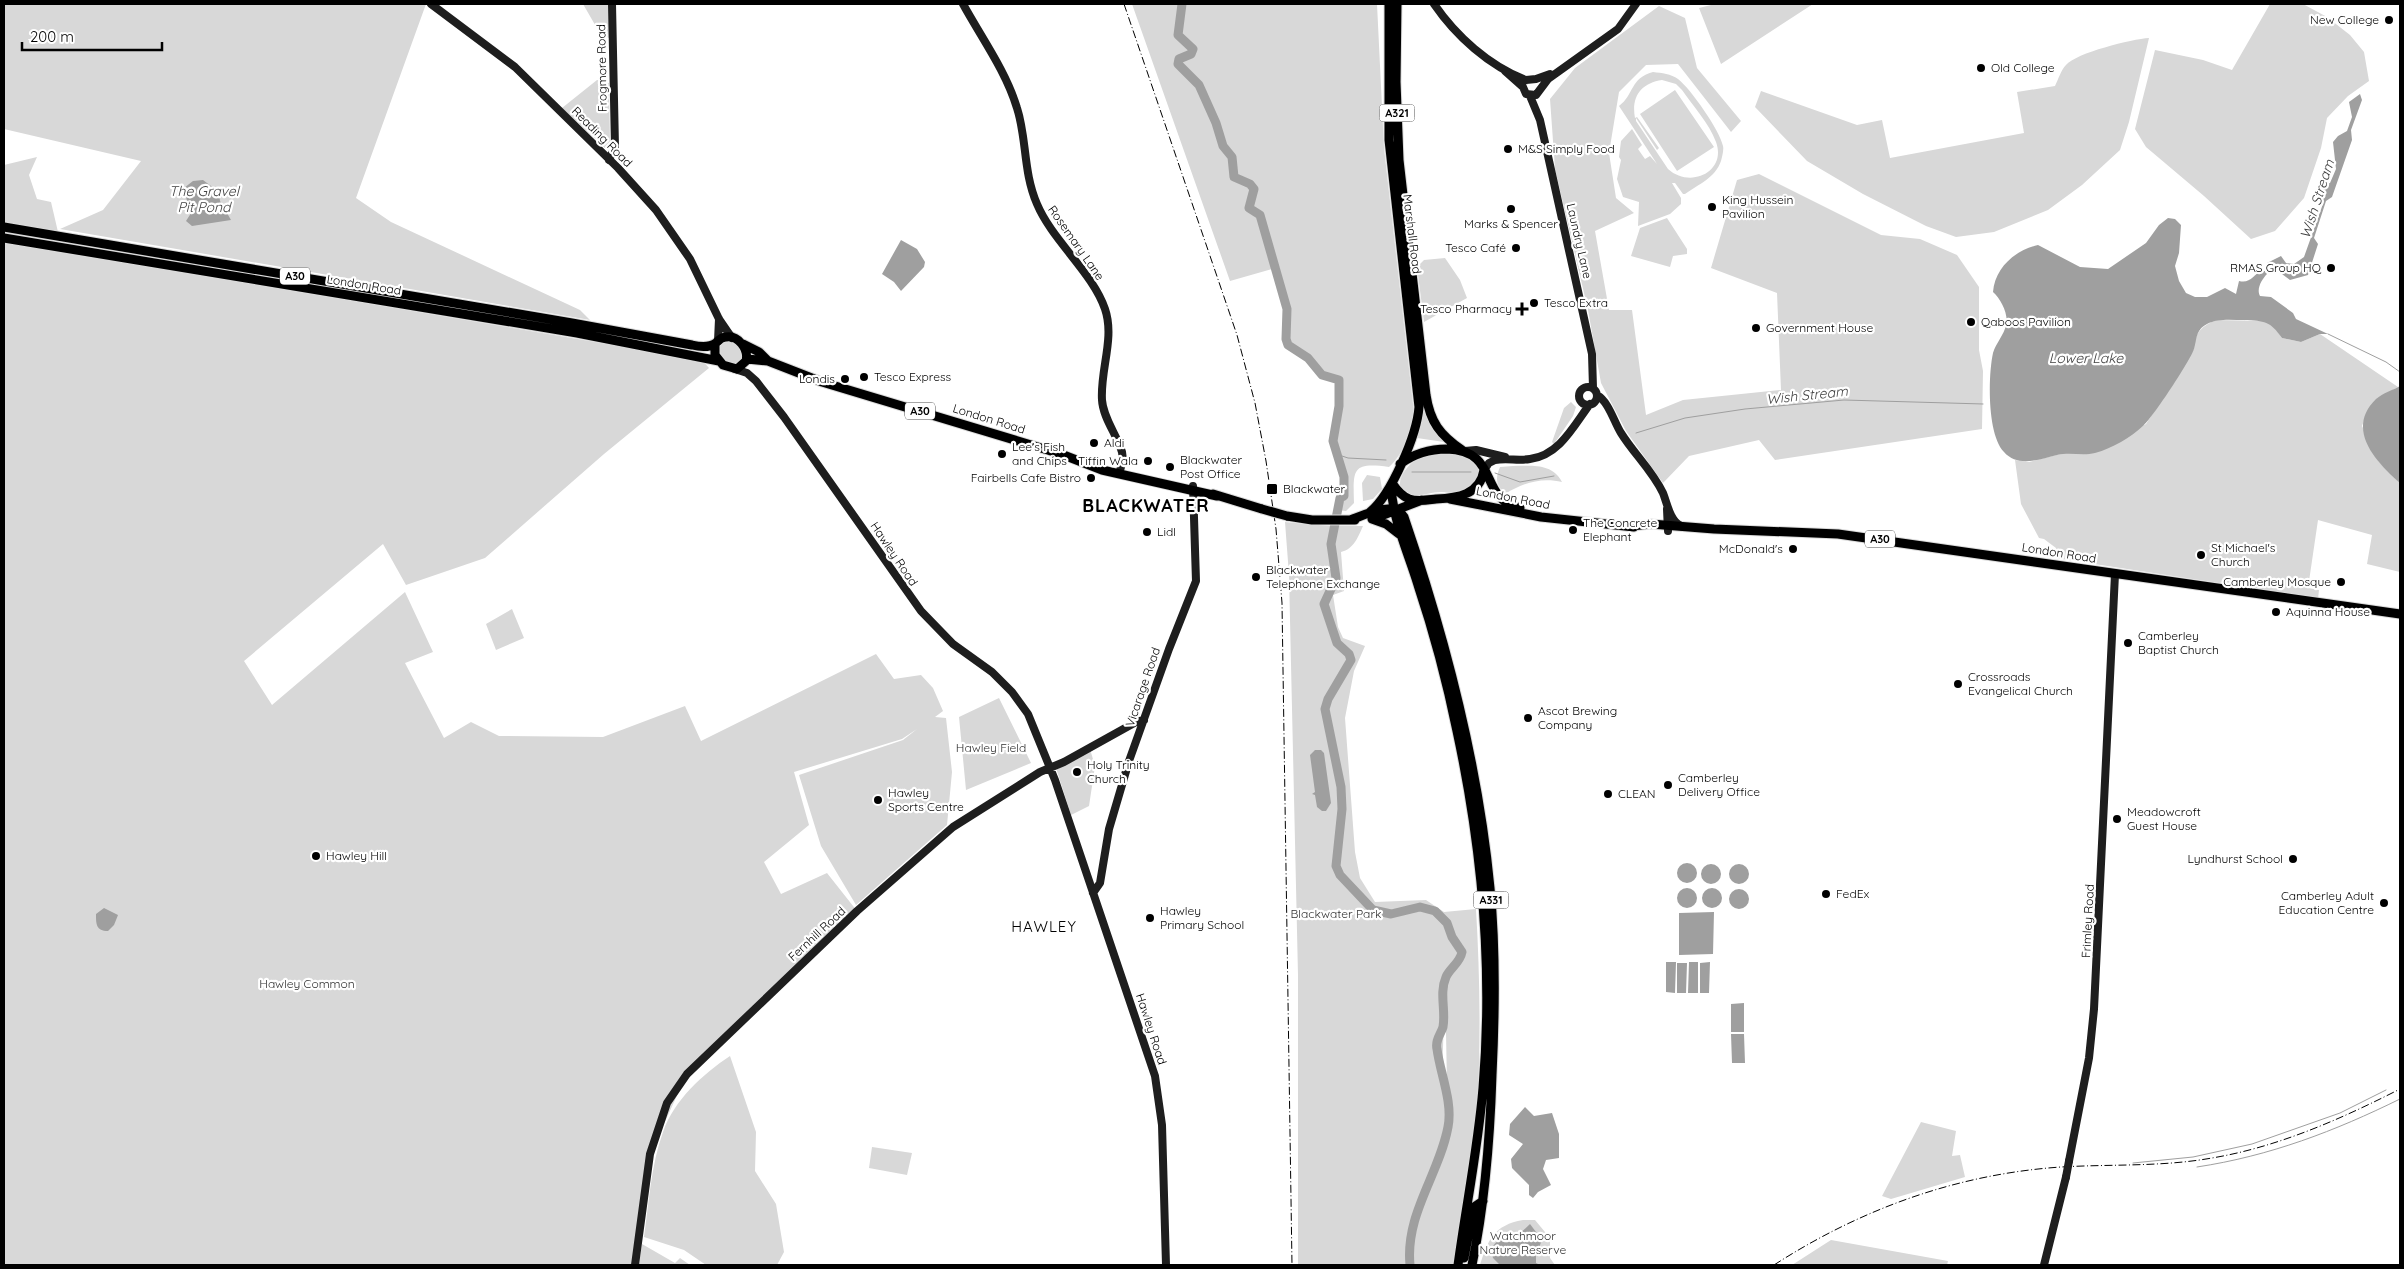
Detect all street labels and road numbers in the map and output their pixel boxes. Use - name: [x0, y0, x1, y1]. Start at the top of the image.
- street label: Frogmore Road: [593, 24, 610, 112]
- street label: Reading Road: [569, 103, 636, 170]
- road number: A321: [1380, 105, 1414, 122]
- street label: Marshall Road: [1400, 193, 1425, 275]
- street label: Rosemary Lane: [1045, 202, 1108, 283]
- street label: Laundry Lane: [1564, 202, 1595, 280]
- road number: A30: [280, 268, 310, 284]
- street label: London Road: [326, 271, 402, 298]
- street label: London Road: [951, 400, 1027, 437]
- road number: A30: [905, 402, 935, 420]
- street label: London Road: [1475, 483, 1551, 512]
- street label: Hawley Road: [867, 519, 921, 589]
- road number: A30: [1865, 530, 1895, 548]
- street label: London Road: [2021, 539, 2097, 566]
- street label: Vicarage Road: [1122, 645, 1163, 728]
- street label: Frimley Road: [2078, 884, 2097, 958]
- road number: A331: [1474, 892, 1508, 908]
- street label: Fernhill Road: [785, 903, 848, 964]
- street label: Hawley Road: [1133, 991, 1170, 1066]

